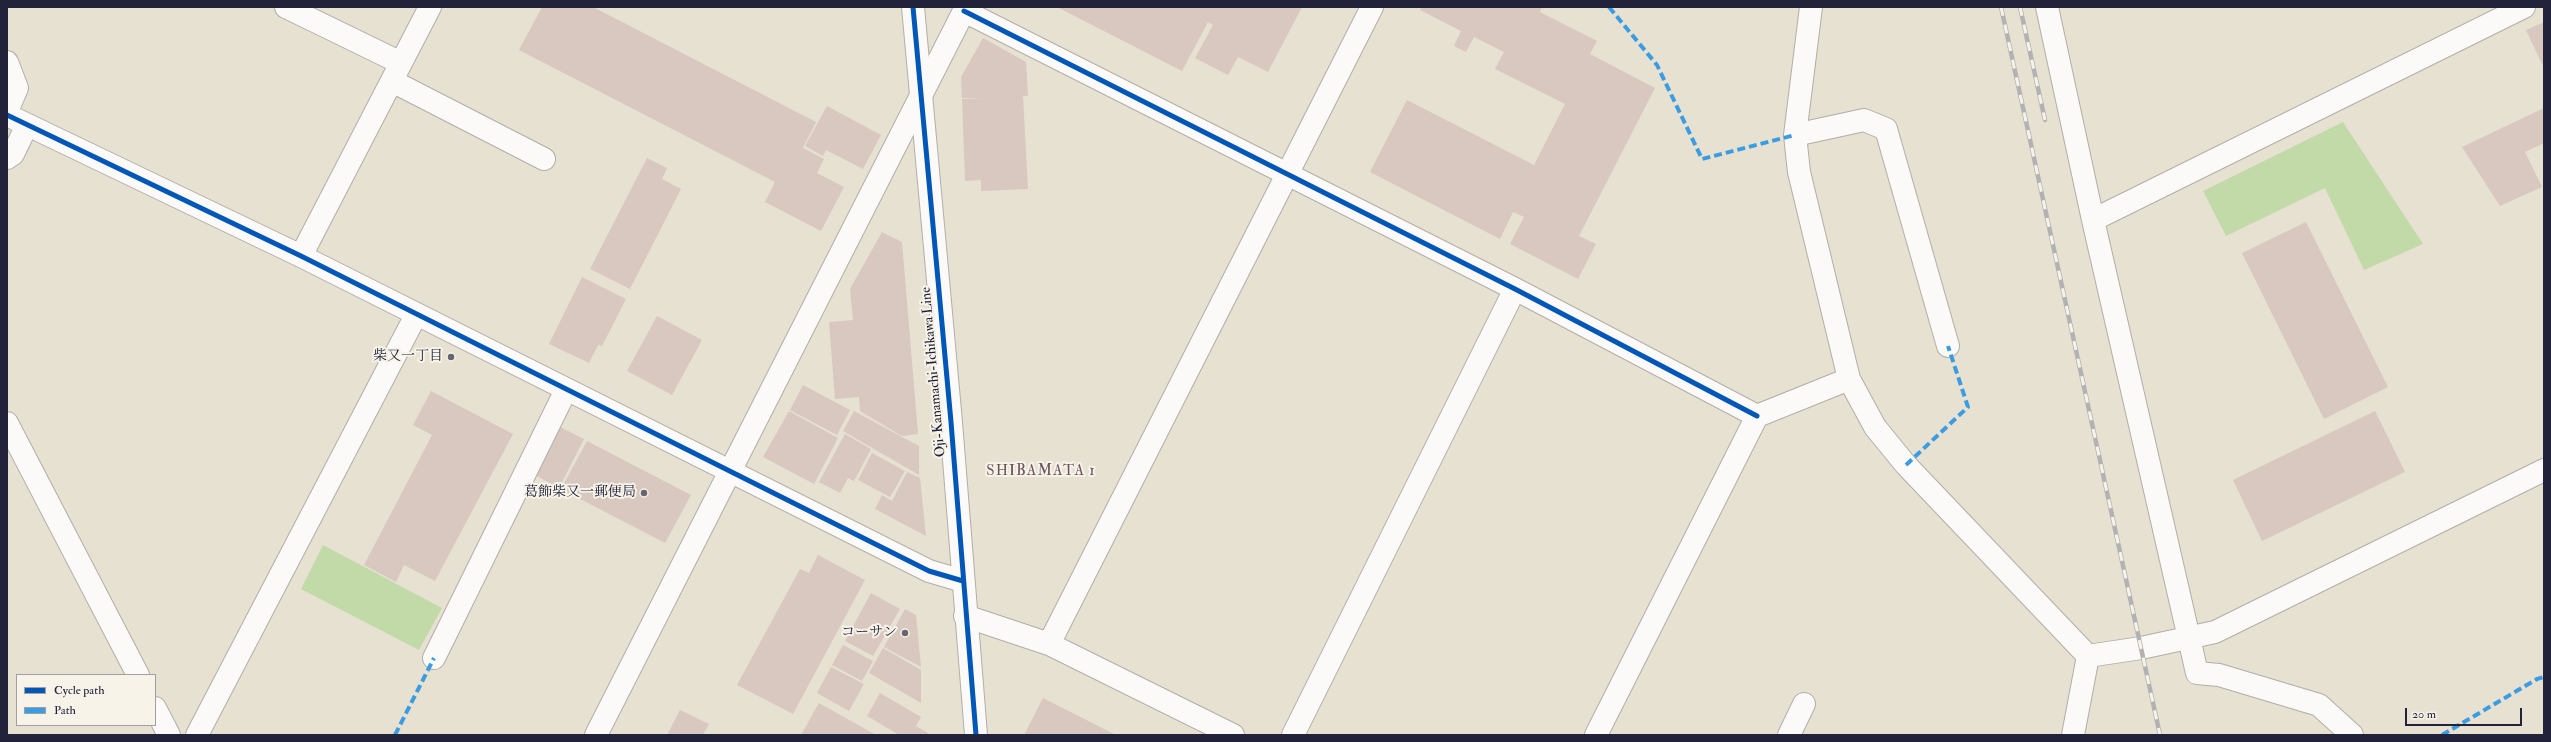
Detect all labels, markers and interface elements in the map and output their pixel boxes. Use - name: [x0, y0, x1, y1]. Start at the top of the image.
- street label: Oji-Kanamachi-Ichikawa Line: [918, 286, 950, 458]
- place label: 柴又一丁目: [373, 349, 443, 365]
- marker: 柴又一丁目: [446, 352, 456, 362]
- district label: SHIBAMATA 1: [986, 463, 1096, 481]
- place label: 葛飾柴又一郵便局: [524, 485, 636, 501]
- marker: 葛飾柴又一郵便局: [639, 488, 649, 498]
- place label: コーサン: [841, 625, 897, 641]
- marker: コーサン: [900, 628, 910, 638]
- legend: [16, 674, 156, 726]
- text: Cycle path: [54, 683, 104, 698]
- scale bar: [2407, 700, 2524, 726]
- text: Path: [54, 703, 76, 718]
- text: 20 m: [2412, 707, 2436, 722]

